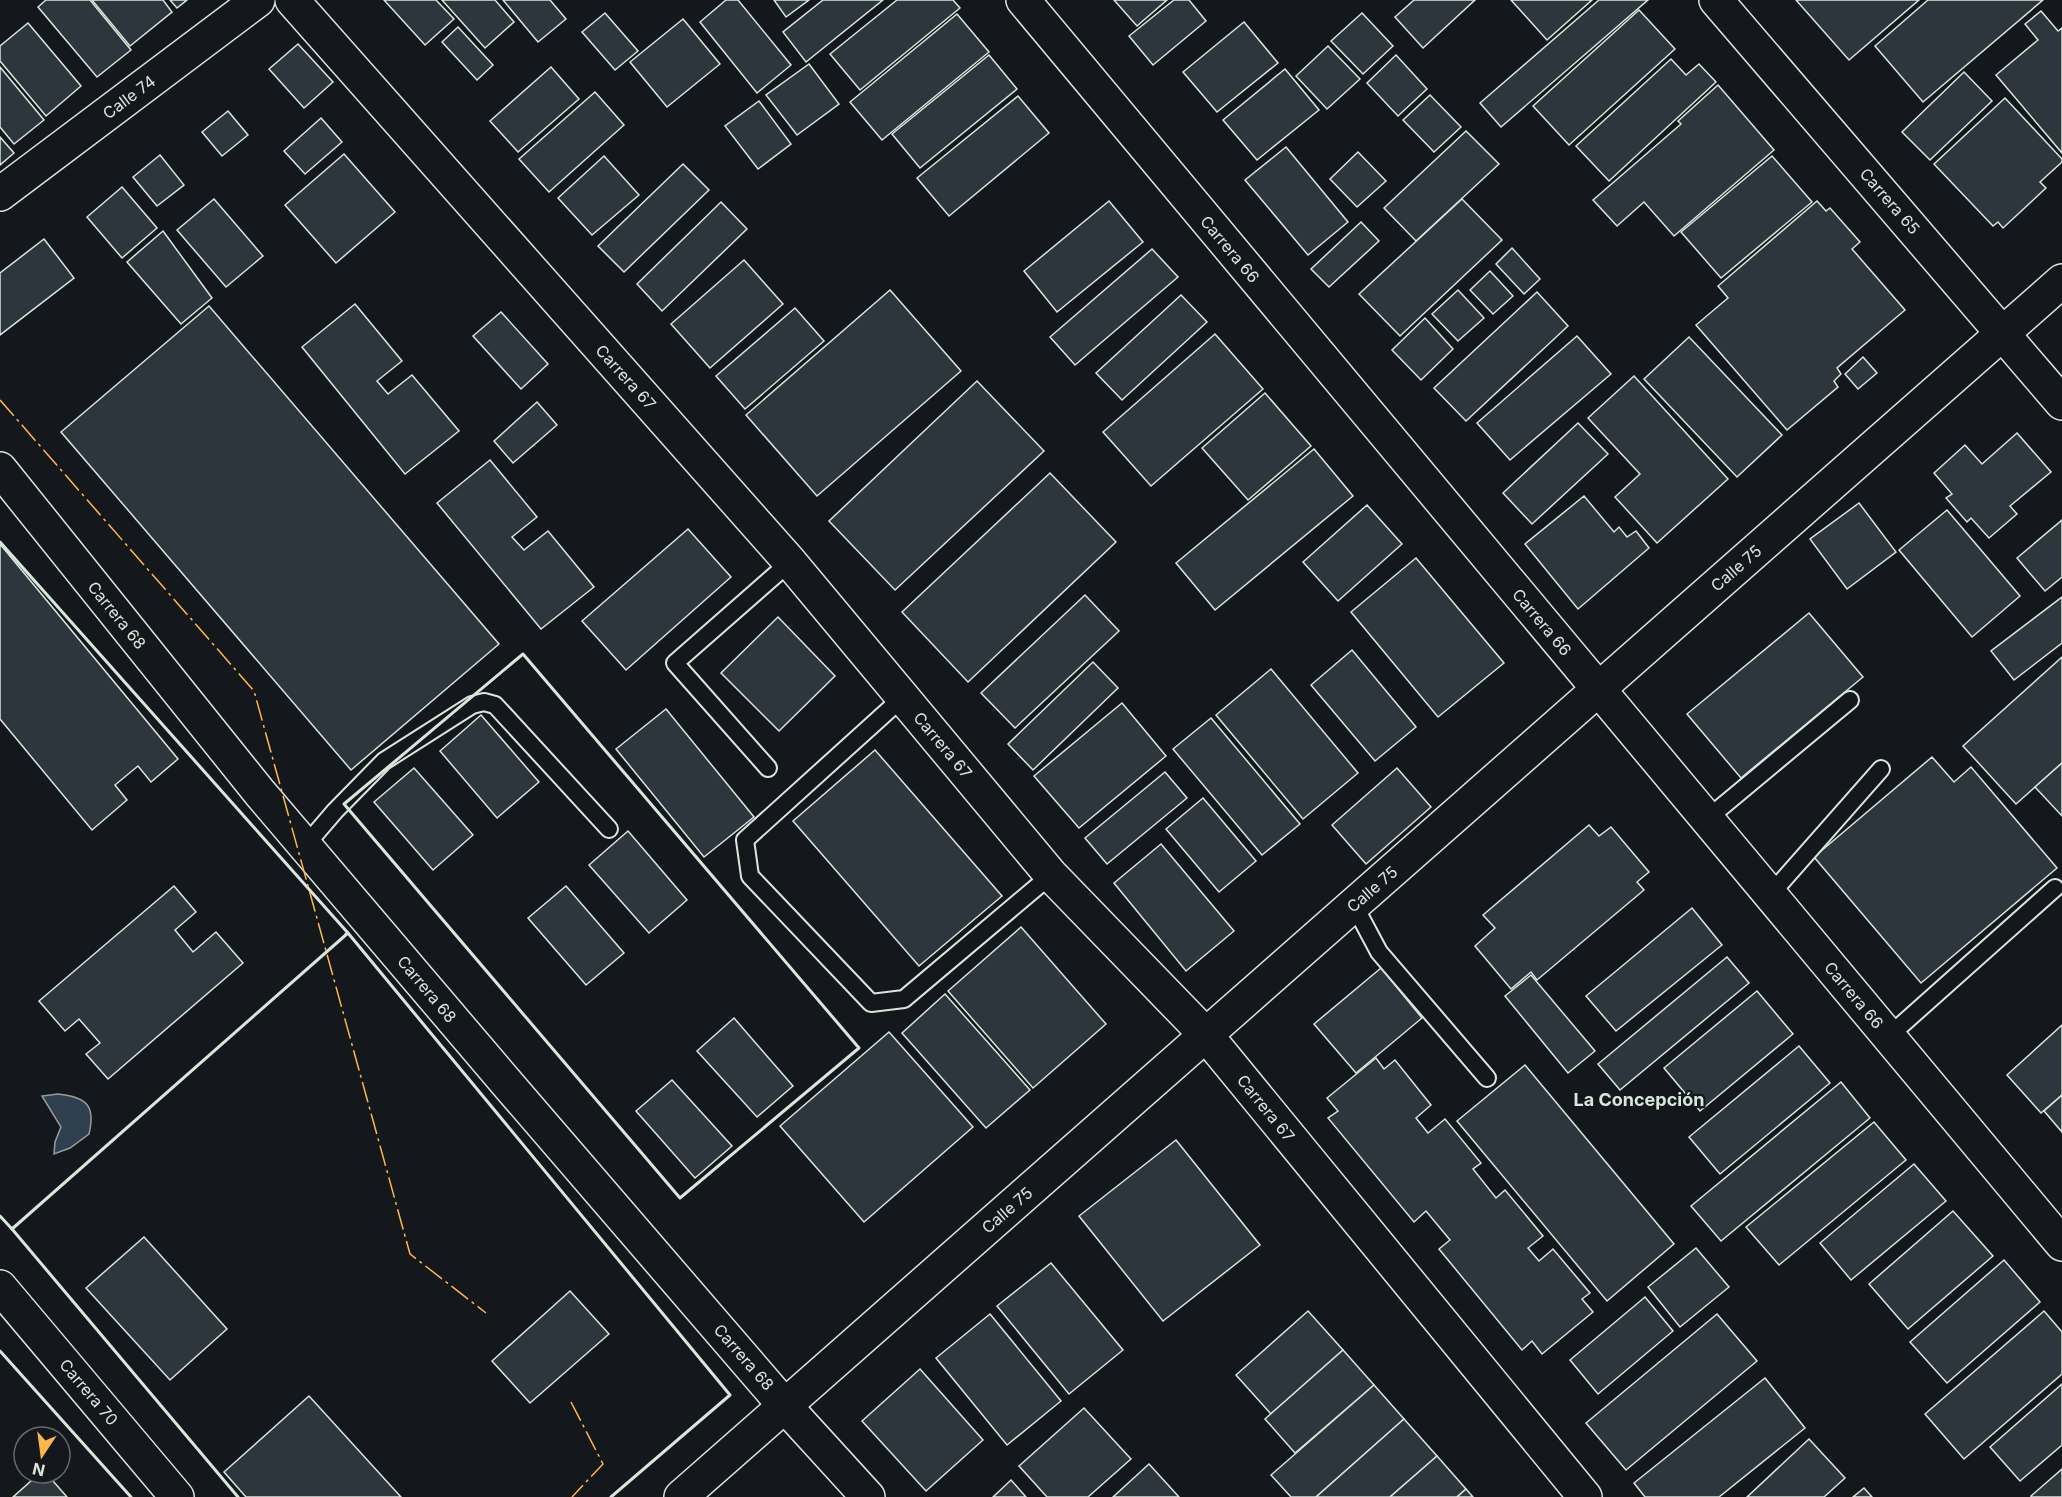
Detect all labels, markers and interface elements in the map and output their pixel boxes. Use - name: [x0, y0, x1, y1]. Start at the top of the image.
- street label: Calle 74: [99, 71, 159, 123]
- street label: Carrera 65: [1856, 164, 1924, 238]
- street label: Carrera 66: [1196, 211, 1264, 287]
- street label: Carrera 67: [592, 340, 660, 414]
- street label: Calle 75: [1706, 540, 1766, 596]
- street label: Carrera 68: [84, 577, 150, 653]
- street label: Carrera 66: [1508, 584, 1576, 660]
- street label: Carrera 67: [909, 708, 977, 782]
- street label: Calle 75: [1342, 861, 1402, 917]
- street label: Carrera 68: [393, 951, 461, 1027]
- street label: Carrera 66: [1820, 957, 1888, 1033]
- street label: Carrera 67: [1233, 1070, 1299, 1146]
- district label: La Concepción: [1574, 1089, 1704, 1110]
- street label: Calle 75: [977, 1182, 1037, 1238]
- street label: Carrera 68: [710, 1320, 778, 1394]
- street label: Carrera 70: [55, 1355, 123, 1429]
- north arrow: [12, 1425, 72, 1485]
- text: N: [30, 1458, 47, 1481]

